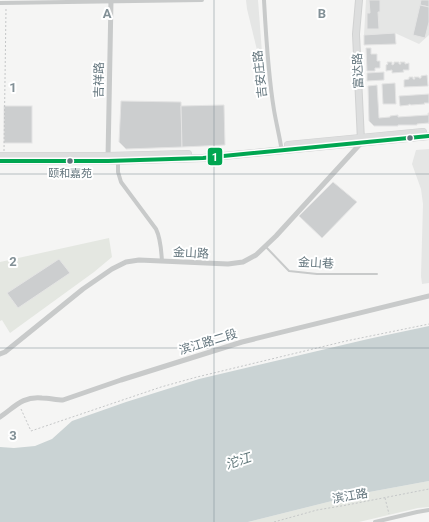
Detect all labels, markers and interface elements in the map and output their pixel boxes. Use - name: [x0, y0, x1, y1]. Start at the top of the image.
- text: A: [103, 6, 112, 21]
- text: B: [318, 6, 326, 21]
- street label: 吉安庄路: [251, 49, 269, 99]
- street label: 富达路: [350, 53, 366, 89]
- street label: 吉祥路: [92, 62, 106, 98]
- text: 1: [9, 80, 17, 95]
- unlabelled marker: [405, 133, 415, 143]
- line badge: 1: [207, 147, 223, 166]
- text: 1: [212, 151, 218, 164]
- marker: 颐和嘉苑: [65, 156, 75, 166]
- place label: 颐和嘉苑: [48, 167, 92, 180]
- street label: 金山路: [173, 245, 209, 261]
- text: 2: [9, 254, 17, 269]
- street label: 金山巷: [298, 255, 334, 271]
- street label: 滨江路二段: [177, 327, 239, 357]
- text: 3: [9, 428, 17, 443]
- water label: 沱江: [223, 449, 255, 472]
- street label: 滨江路: [331, 486, 369, 506]

